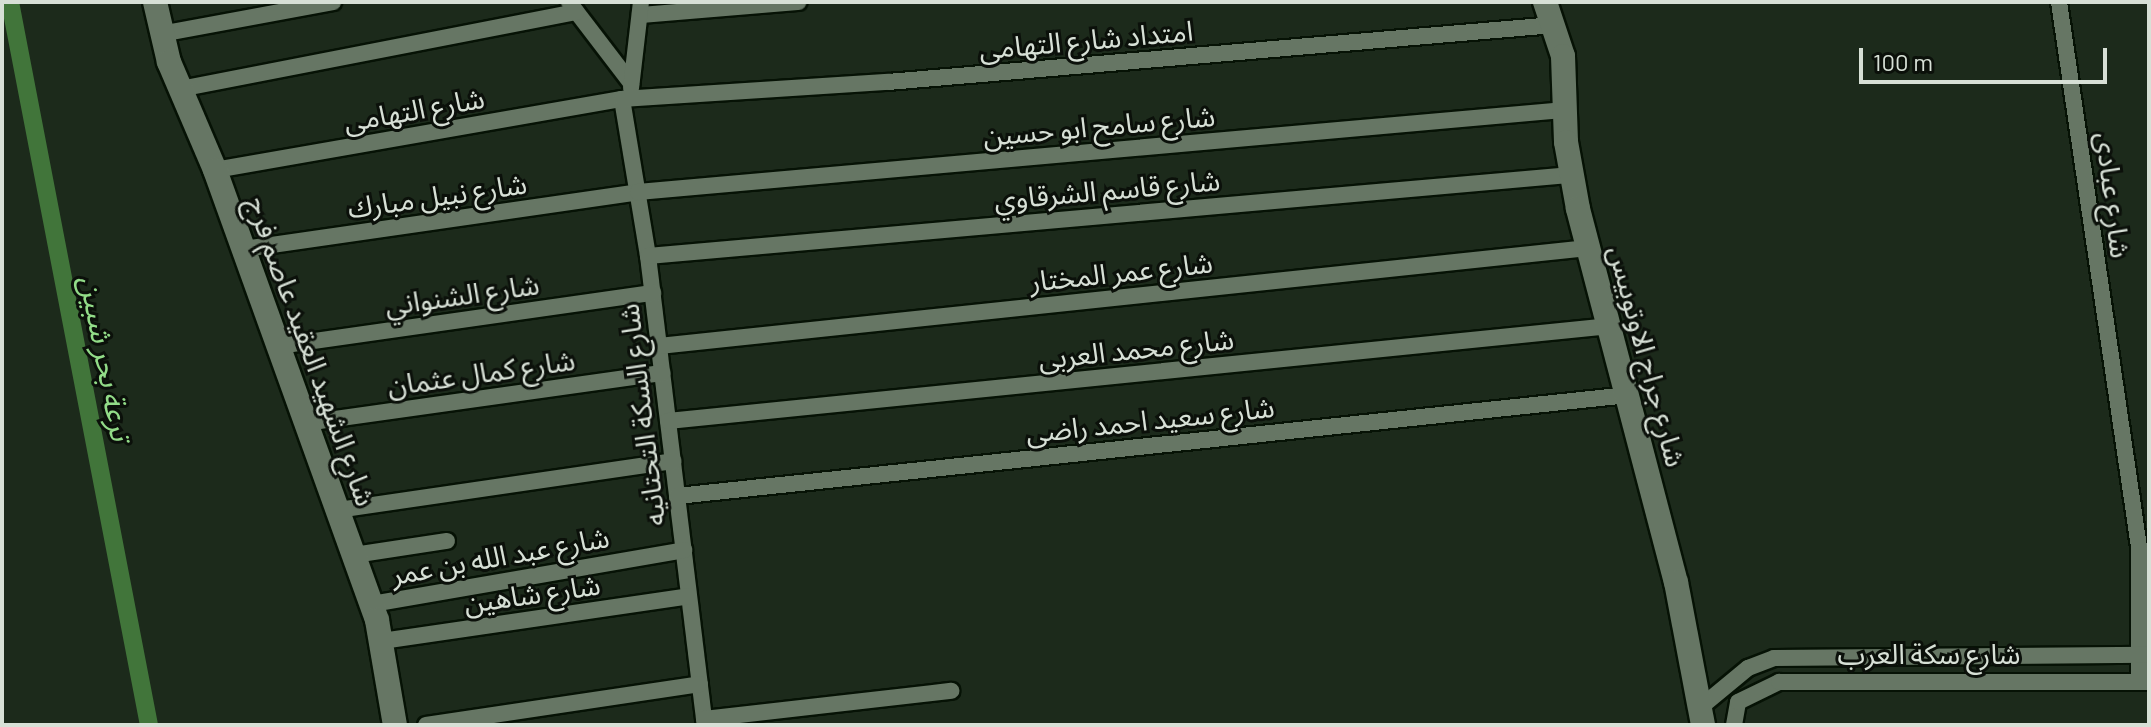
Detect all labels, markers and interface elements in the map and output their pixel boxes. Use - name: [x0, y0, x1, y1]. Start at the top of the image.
- street label: امتداد شارع التهامى: [978, 13, 1194, 65]
- scale bar: [1863, 32, 2111, 82]
- text: 100 m: [1873, 47, 1933, 76]
- street label: شارع التهامى: [341, 80, 487, 138]
- street label: شارع سامح ابو حسين: [982, 98, 1216, 152]
- street label: شارع عبادى: [2090, 130, 2138, 260]
- street label: شارع قاسم الشرقاوي: [993, 162, 1221, 216]
- street label: شارع نبيل مبارك: [345, 166, 529, 224]
- street label: شارع الشهيد العقيد عاصم فرج: [240, 192, 384, 510]
- street label: شارع جراج الاوتوبيس: [1602, 242, 1694, 470]
- street label: شارع عمر المختار: [1028, 245, 1214, 297]
- street label: شارع الشنواني: [383, 267, 541, 321]
- water label: ترعة بحر شبين: [73, 272, 141, 444]
- street label: شارع السكة التحتانيه: [611, 302, 671, 528]
- street label: شارع محمد العربى: [1037, 321, 1235, 375]
- street label: شارع كمال عثمان: [385, 342, 577, 402]
- street label: شارع سعيد احمد راضى: [1024, 389, 1276, 449]
- street label: شارع عبد الله بن عمر: [388, 519, 612, 591]
- street label: شارع شاهين: [462, 567, 602, 619]
- street label: شارع سكة العرب: [1838, 636, 2020, 670]

